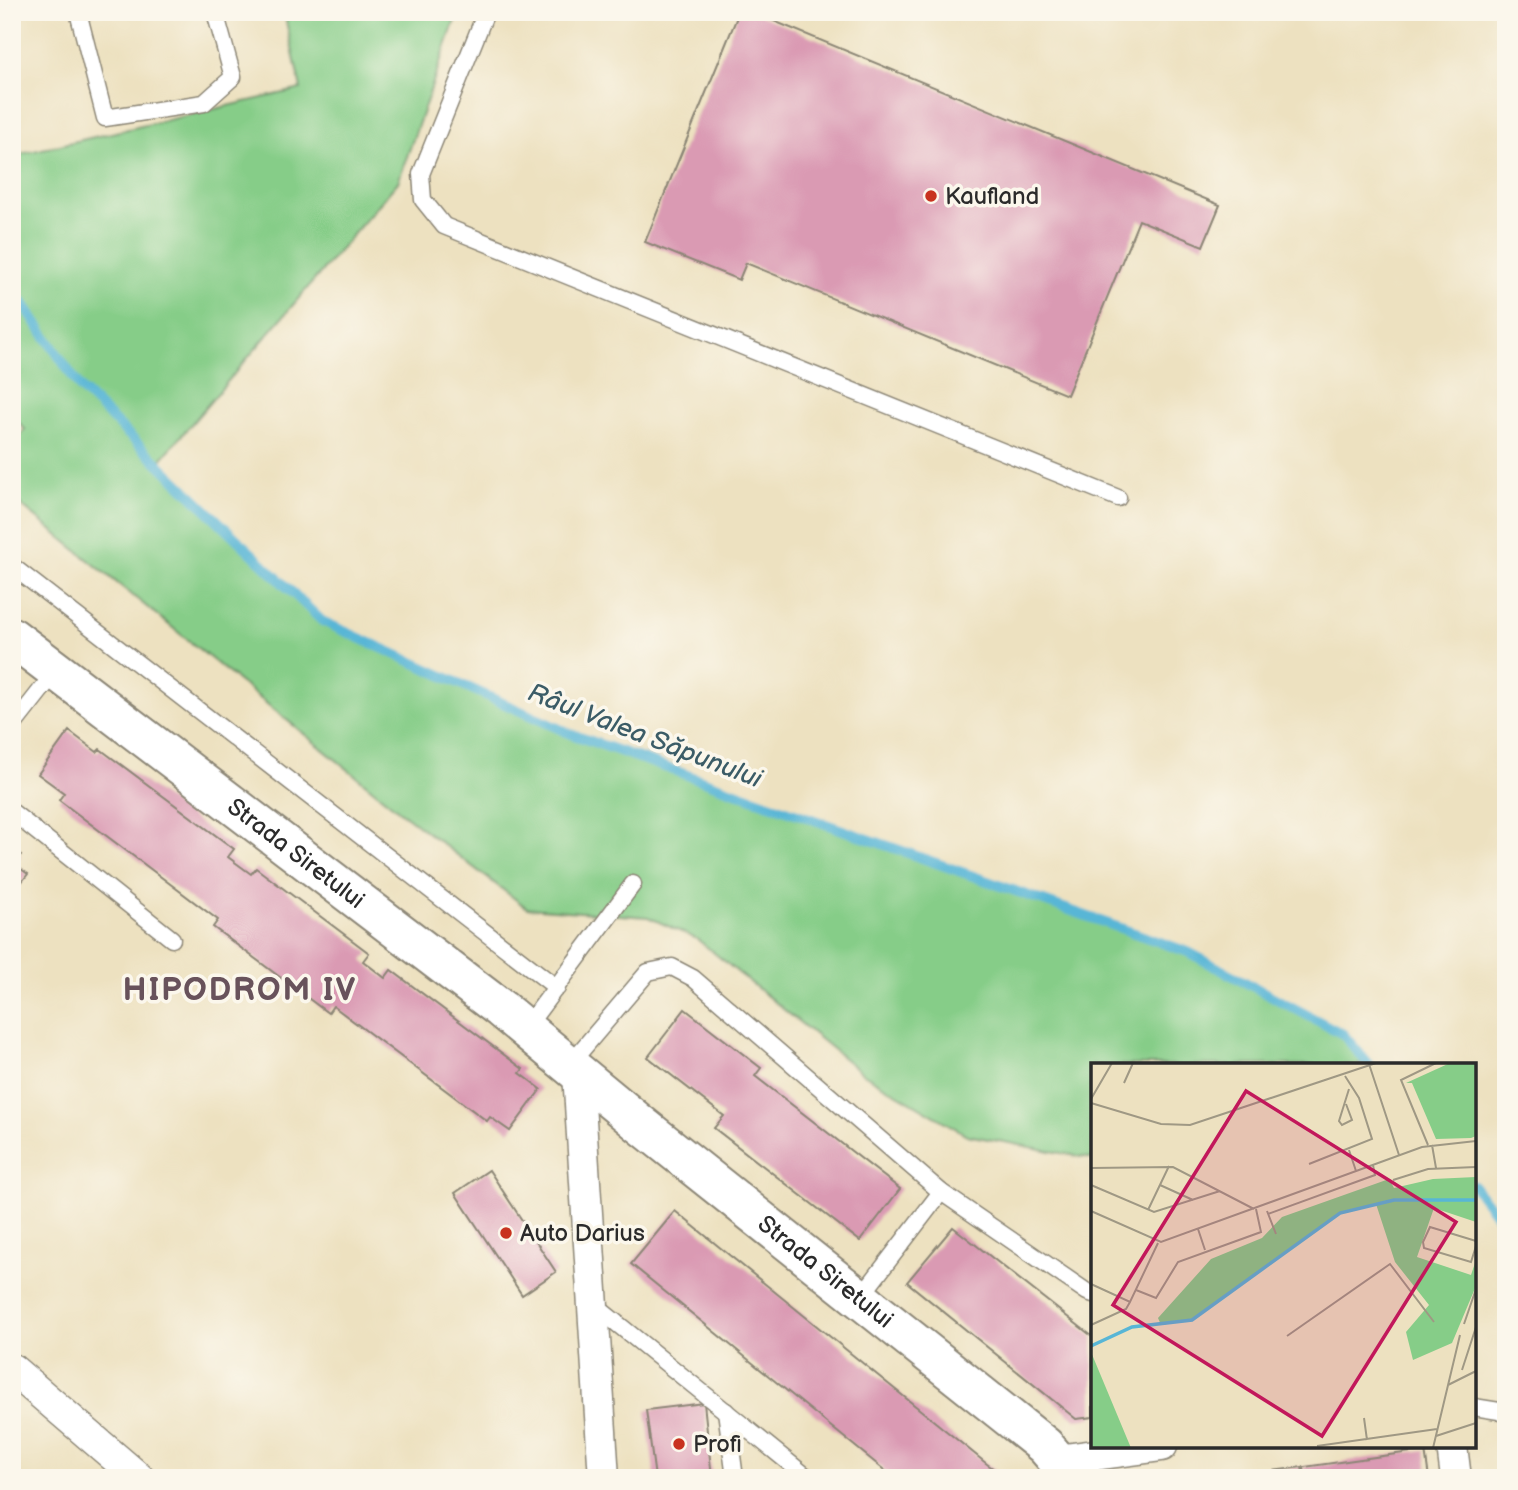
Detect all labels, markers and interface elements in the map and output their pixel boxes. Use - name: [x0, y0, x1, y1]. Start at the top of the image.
- place label: Kaufland: [945, 182, 1039, 211]
- marker: Kaufland: [923, 188, 939, 204]
- water label: Râul Valea Săpunului: [523, 678, 767, 796]
- street label: Strada Siretului: [222, 792, 370, 915]
- district label: HIPODROM IV: [123, 971, 357, 1010]
- inset map: [1091, 1063, 1476, 1448]
- street label: Strada Siretului: [752, 1209, 899, 1335]
- place label: Auto Darius: [520, 1219, 645, 1248]
- marker: Auto Darius: [498, 1225, 514, 1241]
- place label: Profi: [693, 1430, 742, 1459]
- marker: Profi: [671, 1436, 687, 1452]

